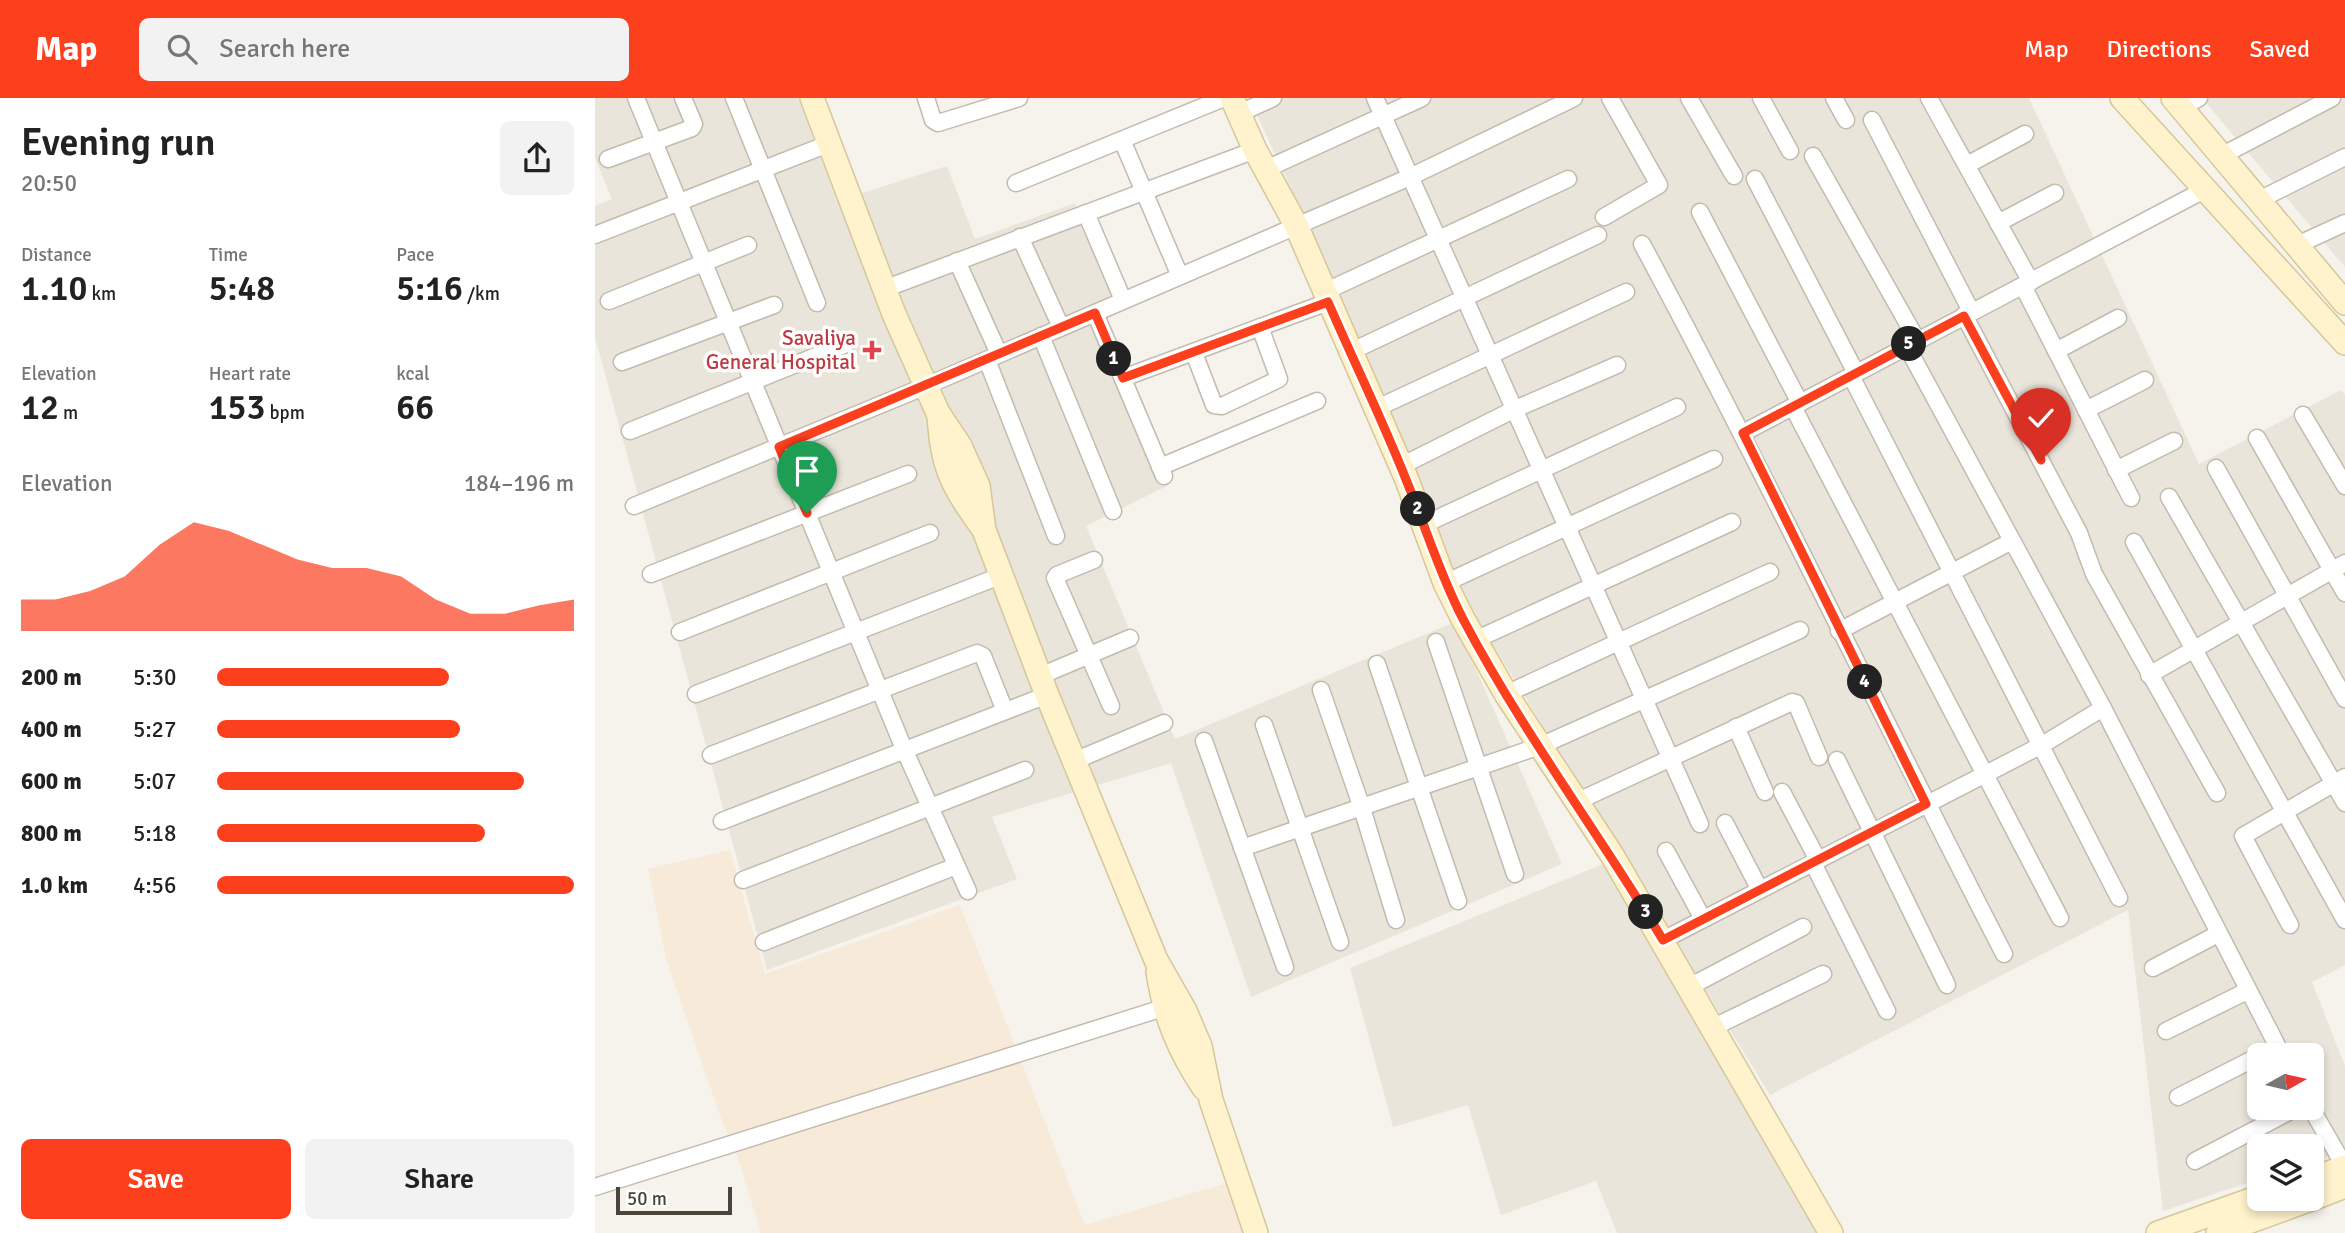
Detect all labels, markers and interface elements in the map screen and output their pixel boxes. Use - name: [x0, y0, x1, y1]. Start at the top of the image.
- search box: [139, 18, 629, 81]
- text: Map: [35, 29, 97, 70]
- icon: search: [163, 30, 201, 68]
- text: Search here: [219, 33, 350, 65]
- text: Map: [2024, 34, 2069, 64]
- text: Directions: [2107, 34, 2212, 64]
- text: Saved: [2250, 34, 2310, 64]
- text: Evening run: [21, 119, 215, 166]
- button: share: [500, 121, 574, 195]
- text: 20:50: [21, 169, 77, 198]
- text: Distance: [21, 243, 92, 267]
- text: Time: [209, 243, 248, 267]
- text: Pace: [396, 243, 435, 267]
- text: 1.10: [21, 267, 87, 310]
- text: 5:48: [209, 267, 275, 310]
- text: 5:16: [396, 267, 463, 310]
- text: km: [87, 282, 116, 306]
- text: /km: [463, 282, 500, 306]
- place label: Savaliya General Hospital: [706, 325, 856, 375]
- pin: 5: [1891, 327, 1927, 362]
- text: 5: [1903, 331, 1914, 355]
- marker: Savaliya General Hospital: [862, 340, 882, 360]
- pin: 1: [1097, 342, 1131, 376]
- text: 1: [1108, 346, 1119, 370]
- text: Elevation: [21, 362, 97, 386]
- text: Heart rate: [209, 362, 291, 386]
- text: kcal: [396, 362, 430, 386]
- text: 12: [21, 386, 59, 429]
- text: 153: [209, 386, 265, 429]
- text: 66: [396, 386, 434, 429]
- pin: [2011, 388, 2071, 460]
- icon: check: [2022, 399, 2060, 437]
- text: m: [59, 401, 78, 425]
- text: bpm: [265, 401, 305, 425]
- pin: [777, 441, 837, 513]
- icon: arrive: [788, 452, 826, 490]
- text: Elevation: [21, 469, 113, 498]
- text: 184–196 m: [464, 469, 574, 498]
- pin: 2: [1401, 492, 1435, 526]
- text: 2: [1412, 496, 1423, 520]
- text: 200 m: [21, 663, 82, 692]
- text: 5:30: [133, 663, 176, 692]
- pin: 4: [1847, 664, 1883, 700]
- text: 4: [1859, 669, 1870, 693]
- text: 400 m: [21, 715, 82, 744]
- text: 5:27: [133, 715, 176, 744]
- text: 600 m: [21, 767, 82, 796]
- text: 5:07: [133, 767, 176, 796]
- text: 800 m: [21, 819, 82, 848]
- text: 5:18: [133, 819, 176, 848]
- text: 1.0 km: [21, 871, 88, 900]
- text: 4:56: [133, 871, 176, 900]
- pin: 3: [1629, 894, 1663, 930]
- text: 3: [1640, 899, 1651, 923]
- north arrow: [2247, 1043, 2324, 1120]
- map controls: [2247, 1043, 2324, 1211]
- button: layers: [2247, 1134, 2324, 1211]
- button: Save: [21, 1139, 291, 1219]
- button: Share: [305, 1139, 574, 1219]
- scale bar: [616, 1184, 731, 1216]
- text: 50 m: [627, 1187, 667, 1211]

